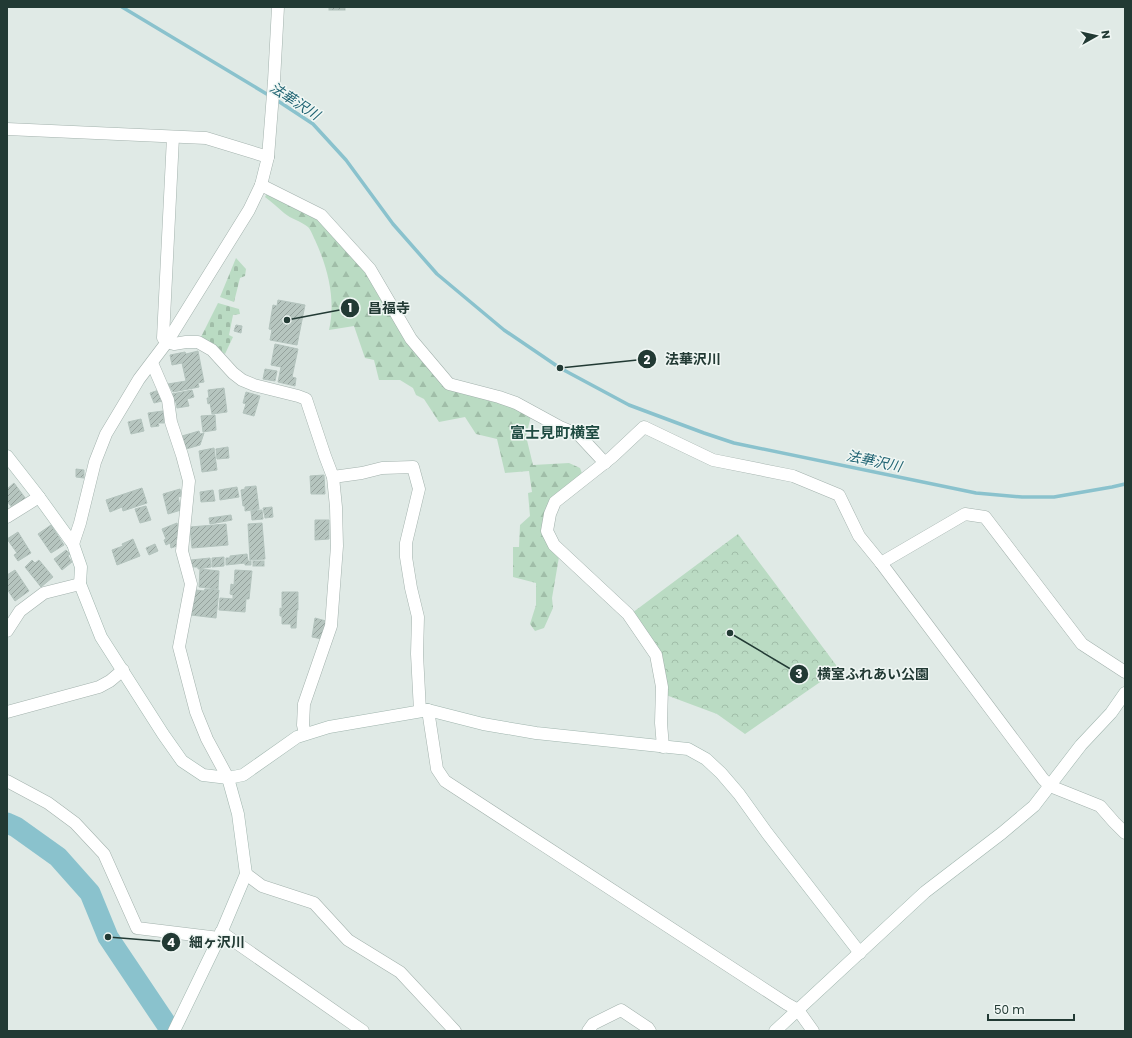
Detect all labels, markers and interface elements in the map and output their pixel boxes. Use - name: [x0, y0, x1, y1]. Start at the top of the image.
- north arrow: [1076, 16, 1116, 56]
- text: N: [1097, 29, 1114, 40]
- water label: 法華沢川: [266, 77, 326, 126]
- callout: 昌福寺: [340, 295, 418, 321]
- text: 昌福寺: [368, 298, 410, 318]
- text: 1: [348, 299, 352, 316]
- callout: 法華沢川: [637, 346, 729, 372]
- text: 法華沢川: [665, 349, 721, 369]
- text: 2: [644, 351, 651, 368]
- district label: 富士見町横室: [510, 422, 600, 443]
- water label: 法華沢川: [845, 445, 905, 477]
- callout: 横室ふれあい公園: [789, 661, 937, 687]
- text: 横室ふれあい公園: [817, 664, 929, 684]
- text: 3: [795, 665, 803, 682]
- callout: 細ヶ沢川: [161, 929, 253, 955]
- text: 細ヶ沢川: [189, 932, 245, 952]
- text: 4: [167, 934, 175, 951]
- scale bar: [988, 996, 1074, 1022]
- text: 50 m: [994, 1001, 1025, 1018]

